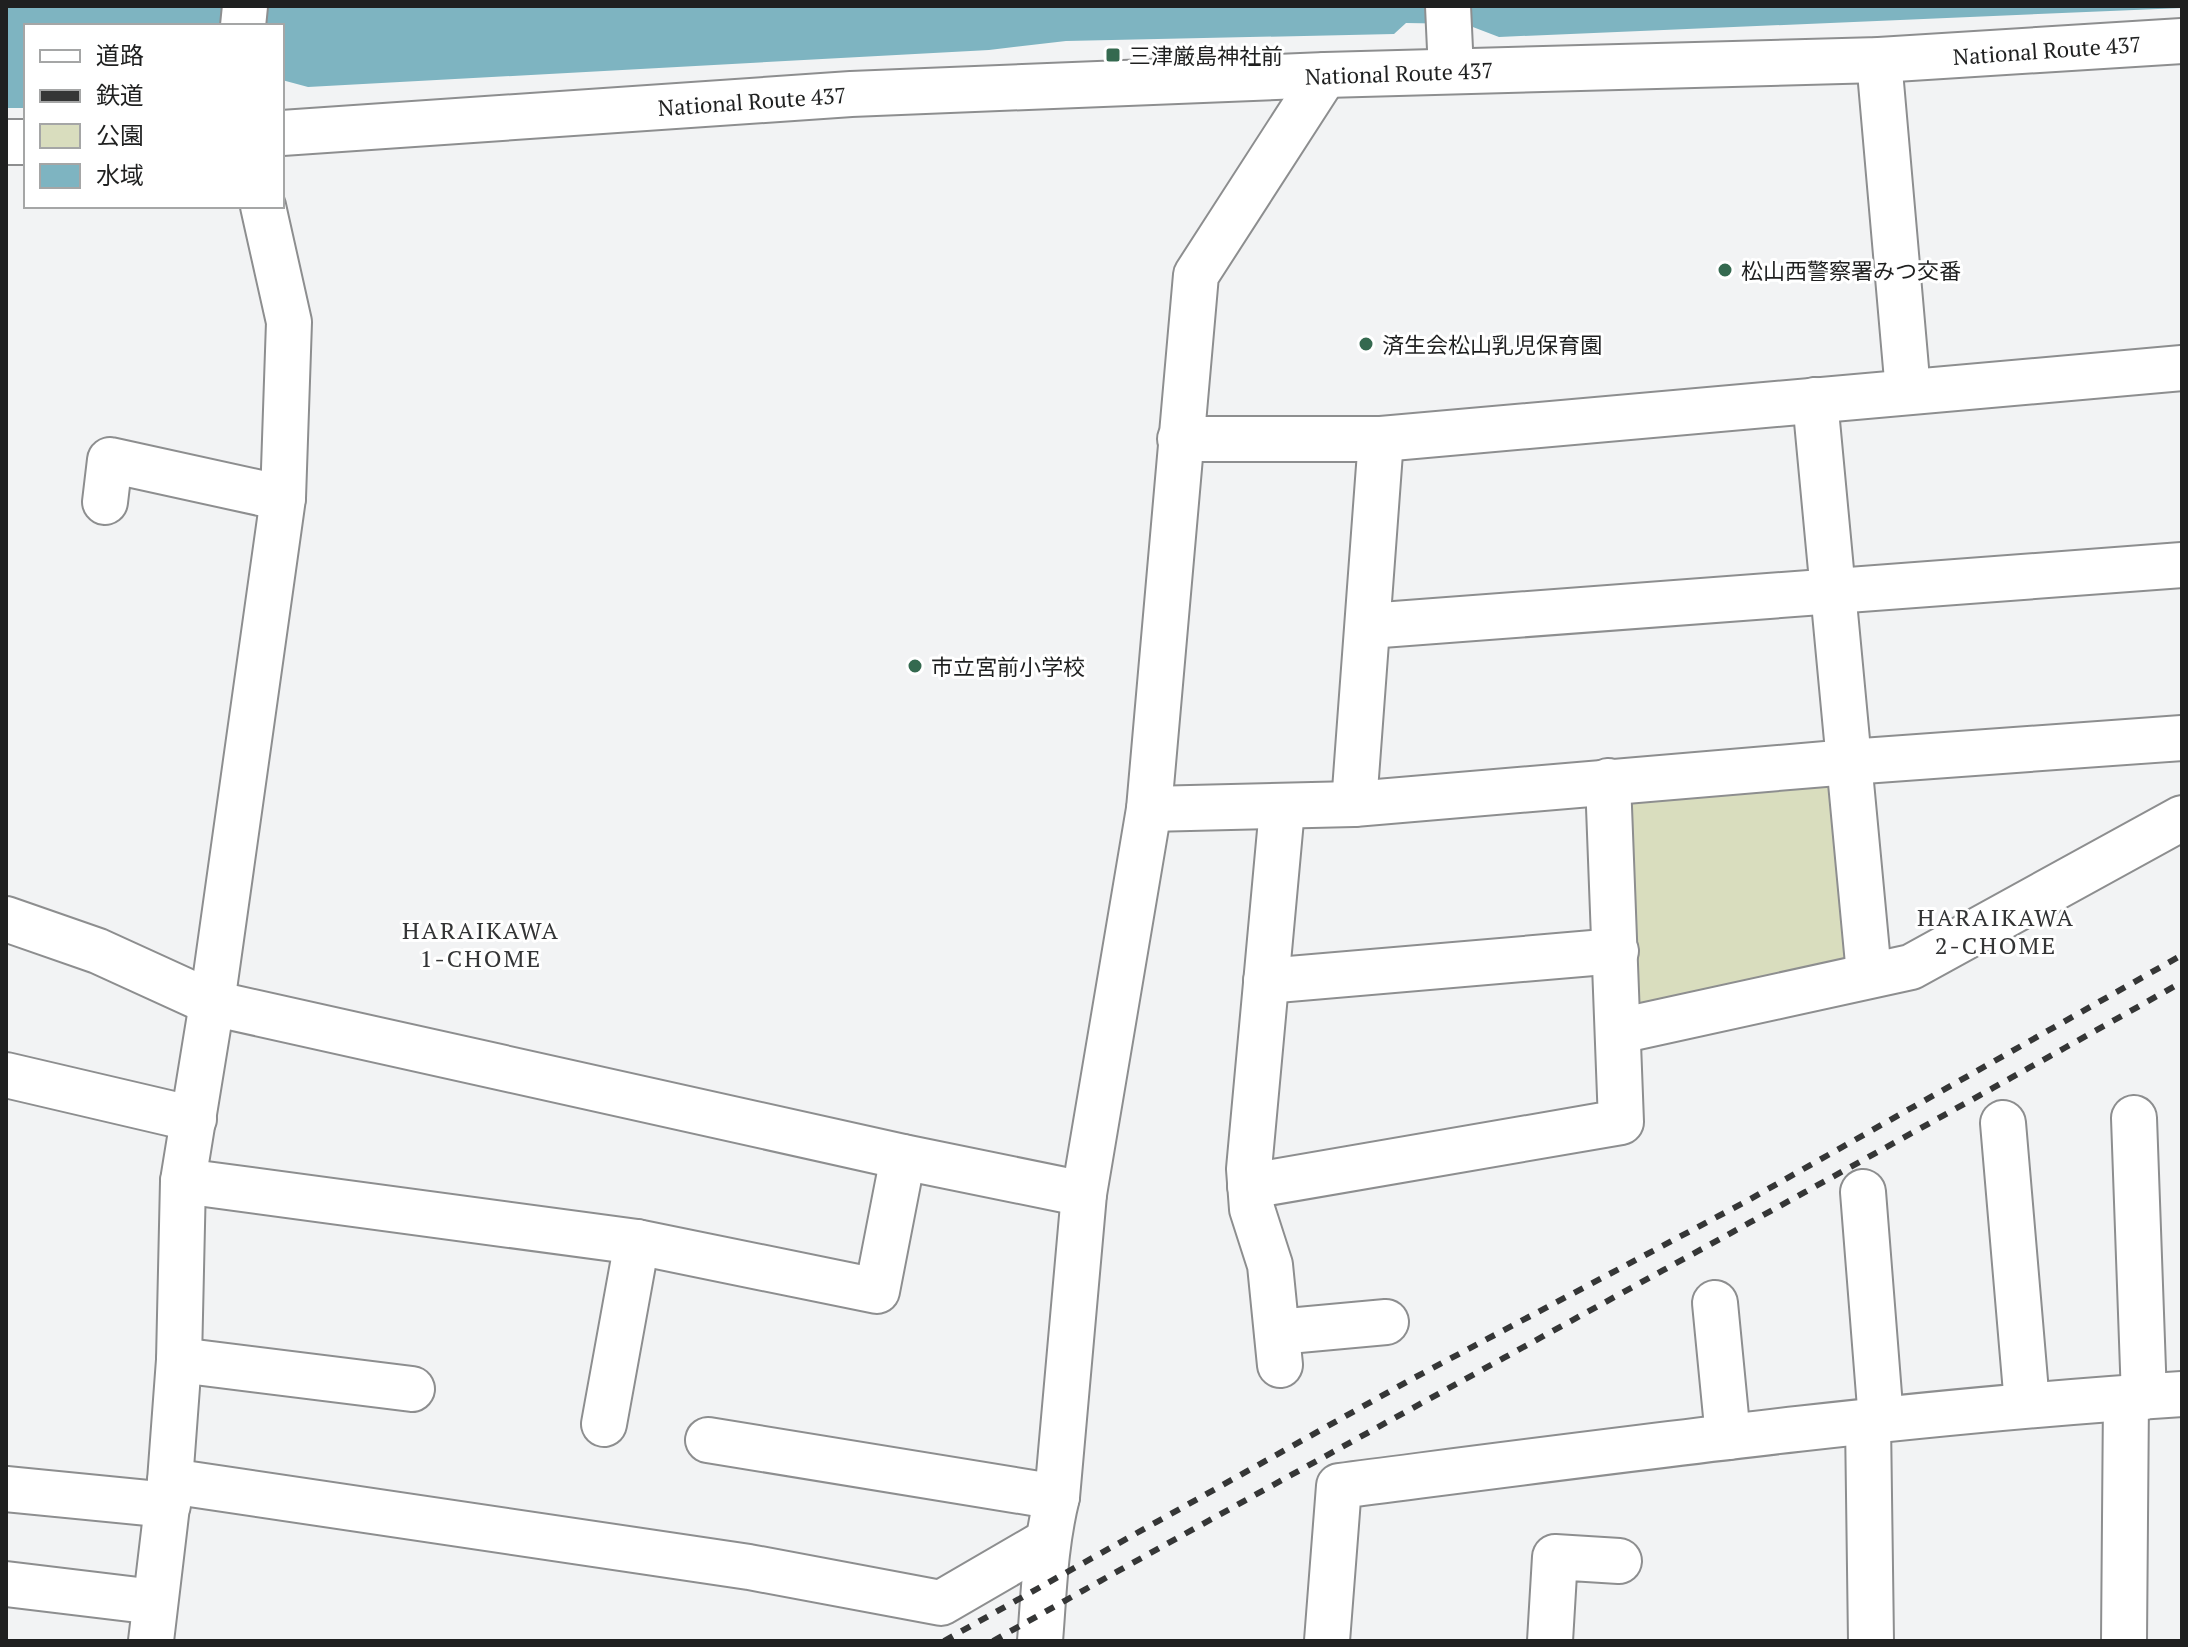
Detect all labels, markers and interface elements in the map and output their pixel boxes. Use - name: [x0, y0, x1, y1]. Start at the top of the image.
- legend: [24, 24, 284, 208]
- street label: National Route 437: [1952, 29, 2142, 71]
- text: 道路: [96, 39, 144, 71]
- place label: 三津厳島神社前: [1129, 41, 1283, 70]
- marker: 三津厳島神社前: [1104, 46, 1122, 64]
- street label: National Route 437: [1304, 55, 1494, 91]
- text: 鉄道: [96, 79, 144, 111]
- street label: National Route 437: [657, 80, 847, 122]
- text: 公園: [96, 119, 144, 151]
- text: 水域: [96, 159, 144, 191]
- place label: 松山西警察署みつ交番: [1741, 256, 1961, 285]
- marker: 松山西警察署みつ交番: [1716, 261, 1734, 279]
- place label: 済生会松山乳児保育園: [1382, 330, 1602, 359]
- marker: 済生会松山乳児保育園: [1357, 335, 1375, 353]
- place label: 市立宮前小学校: [931, 652, 1085, 681]
- marker: 市立宮前小学校: [906, 657, 924, 675]
- district label: HARAIKAWA 2-CHOME: [1917, 901, 2075, 961]
- district label: HARAIKAWA 1-CHOME: [402, 914, 560, 974]

